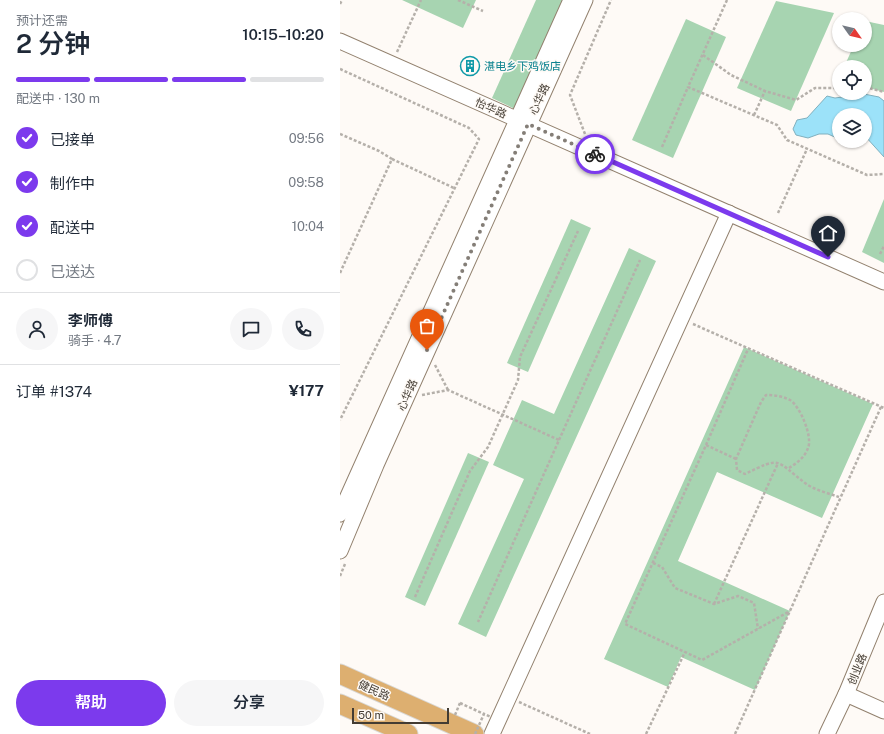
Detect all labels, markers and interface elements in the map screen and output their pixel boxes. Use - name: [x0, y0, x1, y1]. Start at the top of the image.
- north arrow: [832, 12, 872, 52]
- map controls: [832, 12, 872, 148]
- text: 预计还需: [16, 13, 68, 28]
- text: 10:15–10:20: [242, 26, 324, 43]
- text: 2 分钟: [16, 28, 90, 59]
- building icon: 湛电乡下鸡饭店: [459, 55, 481, 77]
- place label: 湛电乡下鸡饭店: [484, 60, 561, 72]
- button: locate: [832, 60, 872, 100]
- street label: 心华路: [527, 82, 551, 116]
- text: 配送中 · 130 m: [16, 91, 100, 106]
- street label: 怡华路: [473, 96, 509, 120]
- button: layers: [832, 108, 872, 148]
- icon: check: [16, 127, 38, 149]
- text: 已接单: [50, 131, 95, 148]
- text: 09:56: [289, 131, 324, 146]
- courier: [575, 134, 615, 174]
- icon: bike: [584, 143, 606, 165]
- icon: check: [16, 171, 38, 193]
- text: 制作中: [50, 175, 95, 192]
- text: 09:58: [288, 175, 324, 190]
- icon: check: [16, 215, 38, 237]
- pin: [811, 216, 845, 257]
- text: 配送中: [50, 219, 95, 236]
- text: 10:04: [292, 219, 324, 234]
- icon: home: [817, 222, 839, 244]
- text: 已送达: [50, 263, 95, 280]
- button: person: [16, 308, 58, 350]
- button: chat: [230, 308, 272, 350]
- button: phone: [282, 308, 324, 350]
- pin: [410, 309, 444, 350]
- text: 李师傅: [68, 312, 113, 329]
- icon: bag: [416, 315, 438, 337]
- text: 骑手 · 4.7: [68, 333, 121, 348]
- street label: 心华路: [395, 377, 419, 413]
- text: ¥177: [289, 382, 324, 399]
- text: 订单 #1374: [16, 383, 92, 400]
- street label: 创业路: [845, 651, 869, 687]
- street label: 健民路: [356, 678, 392, 702]
- button: 帮助: [16, 680, 166, 726]
- button: 分享: [174, 680, 324, 726]
- scale bar: [352, 706, 449, 725]
- text: 50 m: [358, 709, 384, 721]

